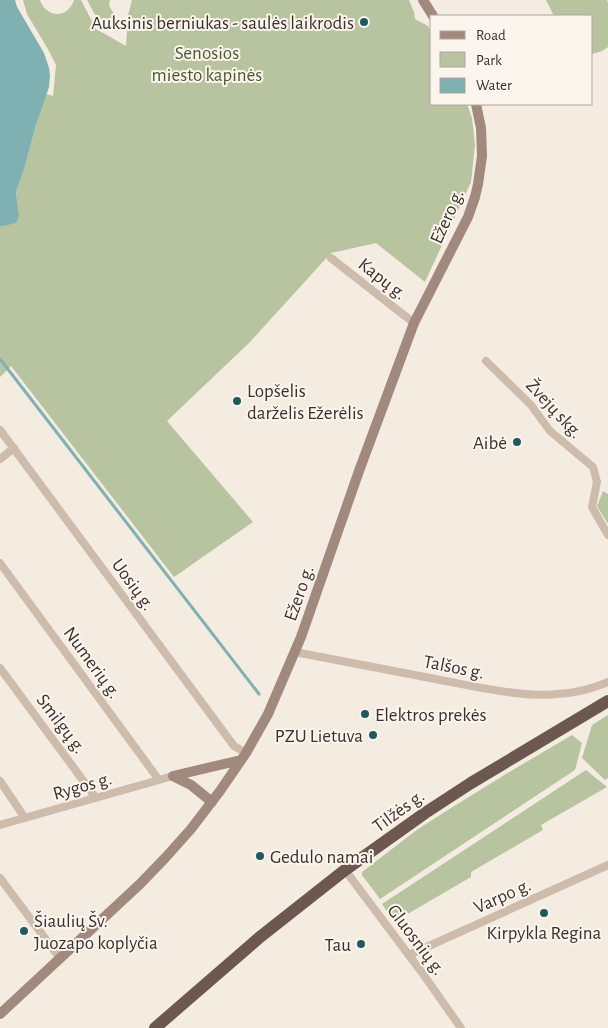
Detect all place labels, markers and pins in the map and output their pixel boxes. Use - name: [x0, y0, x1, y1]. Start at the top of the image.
- place label: Auksinis berniukas - saulės laikrodis: [91, 14, 354, 33]
- marker: Auksinis berniukas - saulės laikrodis: [358, 16, 370, 28]
- place label: Lopšelis darželis Ežerėlis: [247, 382, 364, 423]
- marker: Lopšelis darželis Ežerėlis: [231, 395, 243, 407]
- place label: Aibė: [473, 434, 507, 453]
- marker: Aibė: [511, 436, 523, 448]
- place label: Elektros prekės: [375, 706, 486, 725]
- marker: Elektros prekės: [359, 708, 371, 720]
- place label: PZU Lietuva: [275, 727, 363, 746]
- marker: PZU Lietuva: [367, 729, 379, 741]
- place label: Gedulo namai: [270, 848, 373, 867]
- marker: Gedulo namai: [254, 850, 266, 862]
- marker: Kirpykla Regina: [538, 907, 550, 919]
- place label: Šiaulių Šv. Juozapo koplyčia: [34, 910, 158, 953]
- place label: Kirpykla Regina: [487, 924, 602, 943]
- marker: Šiaulių Šv. Juozapo koplyčia: [18, 925, 30, 937]
- place label: Tau: [324, 936, 351, 955]
- marker: Tau: [355, 938, 367, 950]

